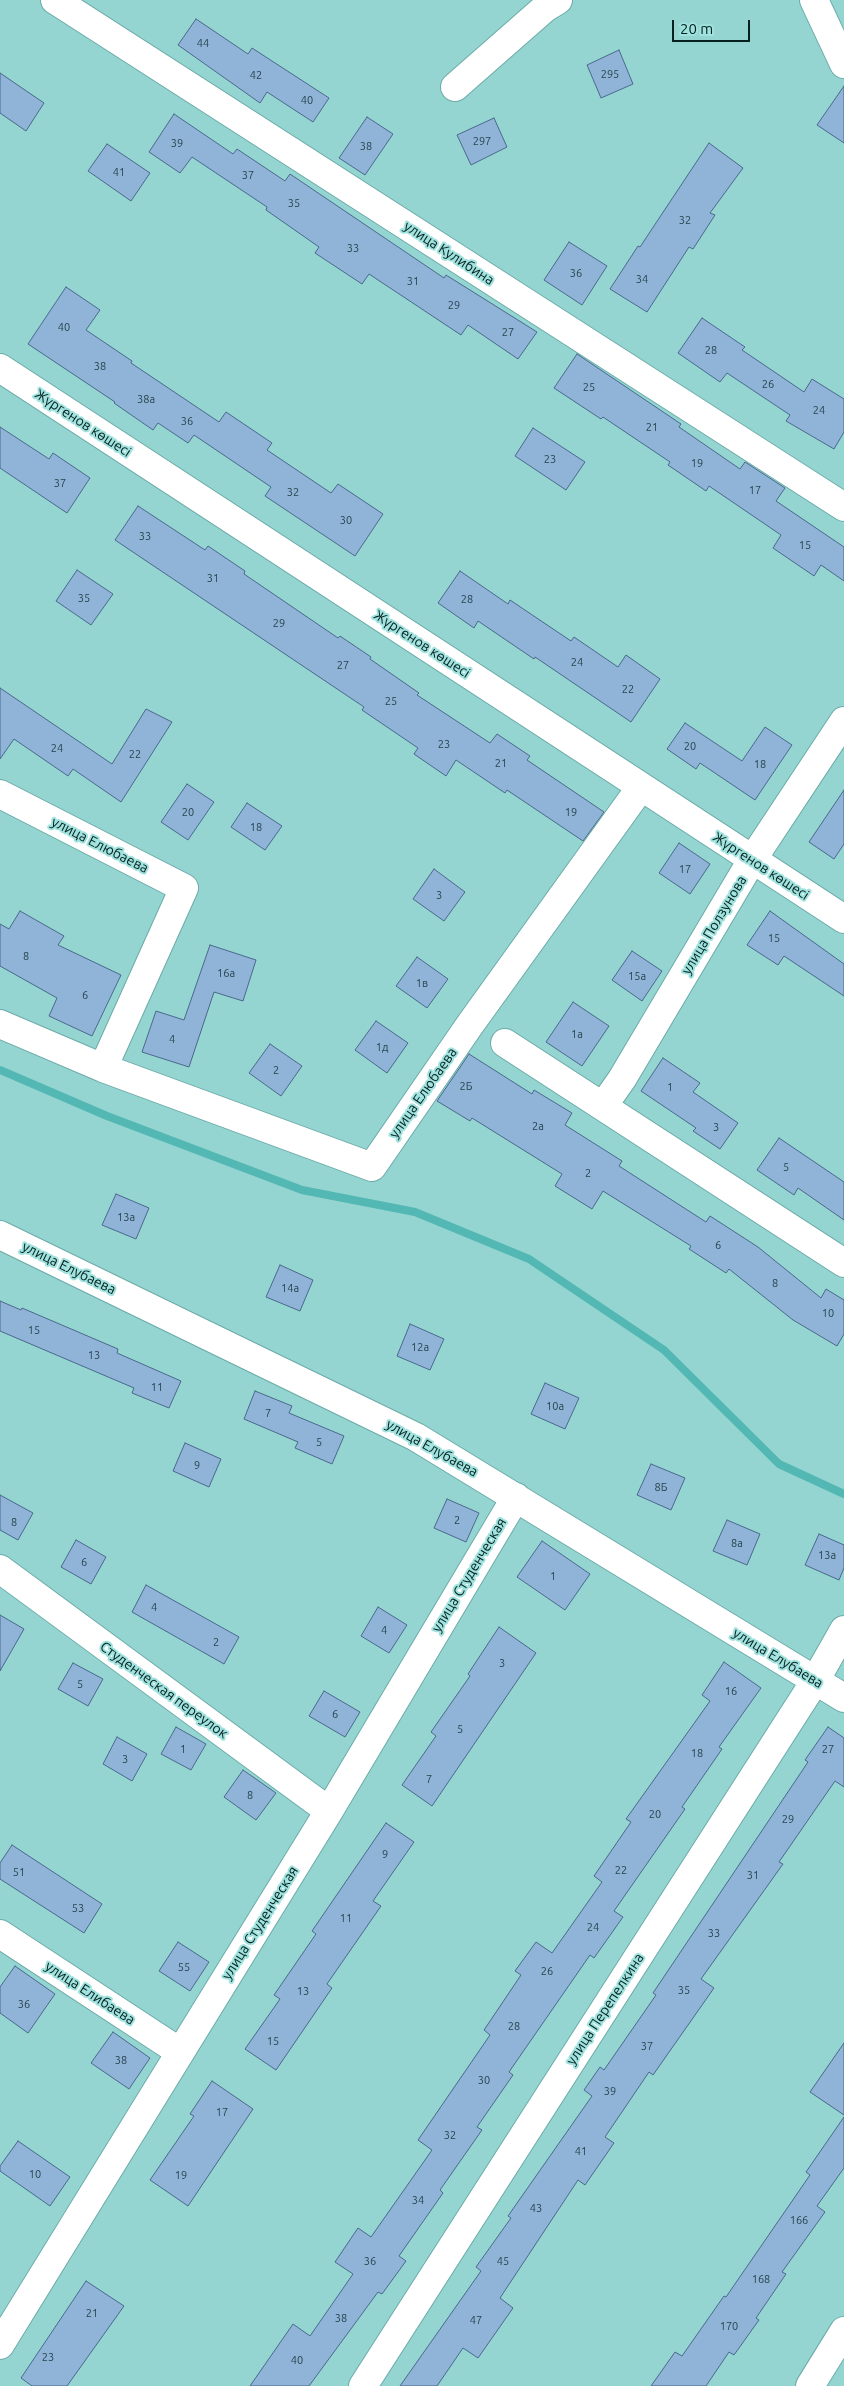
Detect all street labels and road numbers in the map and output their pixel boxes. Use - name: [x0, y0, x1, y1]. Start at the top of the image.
- street label: улица Кулибина: [401, 218, 497, 288]
- street label: Жүргенов көшесі: [32, 386, 134, 460]
- street label: Жүргенов көшесі: [371, 607, 473, 681]
- street label: улица Елюбаева: [49, 813, 151, 877]
- street label: Жүргенов көшесі: [710, 829, 812, 903]
- street label: улица Ползунова: [678, 873, 750, 977]
- street label: улица Елюбаева: [386, 1044, 460, 1142]
- street label: улица Елубаева: [19, 1238, 119, 1298]
- street label: улица Елубаева: [383, 1416, 481, 1480]
- street label: улица Студенческая: [428, 1515, 510, 1635]
- street label: улица Елубаева: [730, 1624, 826, 1692]
- street label: Студенческая переулок: [97, 1638, 231, 1742]
- street label: улица Студенческая: [218, 1863, 302, 1983]
- street label: улица Перепелкина: [563, 1950, 647, 2068]
- street label: улица Елибаева: [42, 1958, 138, 2028]

